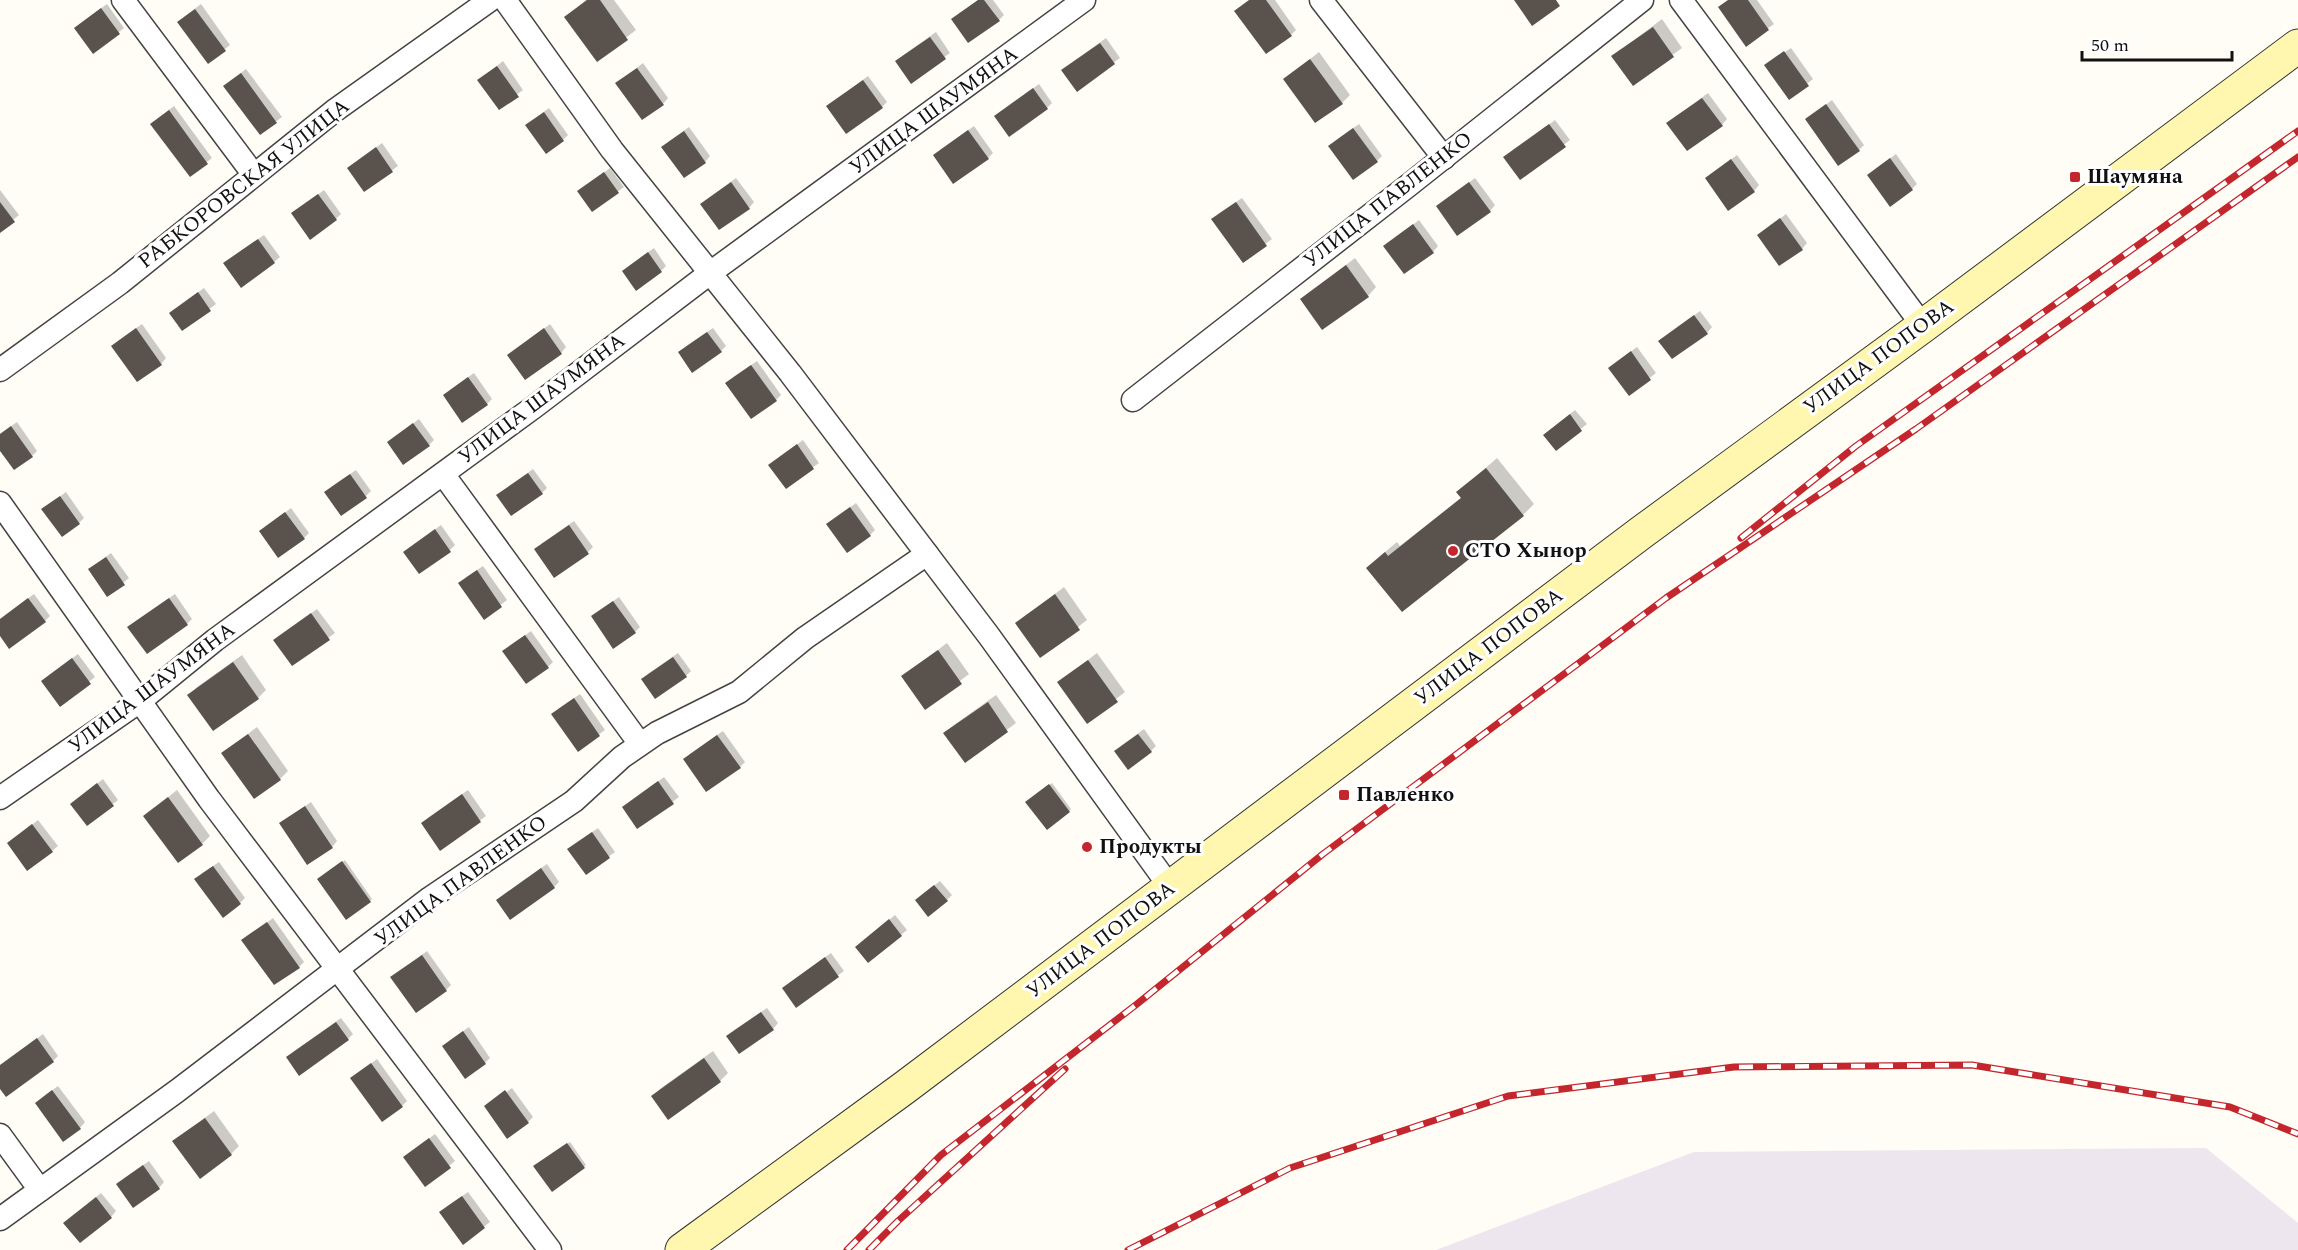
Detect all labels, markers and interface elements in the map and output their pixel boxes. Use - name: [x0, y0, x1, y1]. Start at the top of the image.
- scale bar: [2082, 24, 2232, 62]
- text: 50 m: [2091, 32, 2129, 59]
- street label: УЛИЦА ШАУМЯНА: [843, 38, 1025, 183]
- street label: РАБКОРОВСКАЯ УЛИЦА: [131, 91, 357, 277]
- street label: УЛИЦА ПАВЛЕНКО: [1297, 124, 1479, 276]
- place label: Шаумяна: [2087, 161, 2183, 193]
- marker: Шаумяна: [2068, 170, 2082, 184]
- street label: УЛИЦА ПОПОВА: [1797, 291, 1961, 423]
- street label: УЛИЦА ШАУМЯНА: [452, 325, 633, 473]
- place label: СТО Хынор: [1465, 535, 1587, 567]
- marker: СТО Хынор: [1446, 544, 1460, 558]
- street label: УЛИЦА ПОПОВА: [1408, 580, 1571, 714]
- street label: УЛИЦА ШАУМЯНА: [62, 614, 243, 762]
- place label: Павленко: [1356, 779, 1454, 811]
- marker: Павленко: [1337, 788, 1351, 802]
- street label: УЛИЦА ПАВЛЕНКО: [368, 807, 554, 955]
- place label: Продукты: [1099, 831, 1202, 863]
- marker: Продукты: [1080, 840, 1094, 854]
- street label: УЛИЦА ПОПОВА: [1020, 873, 1183, 1007]

